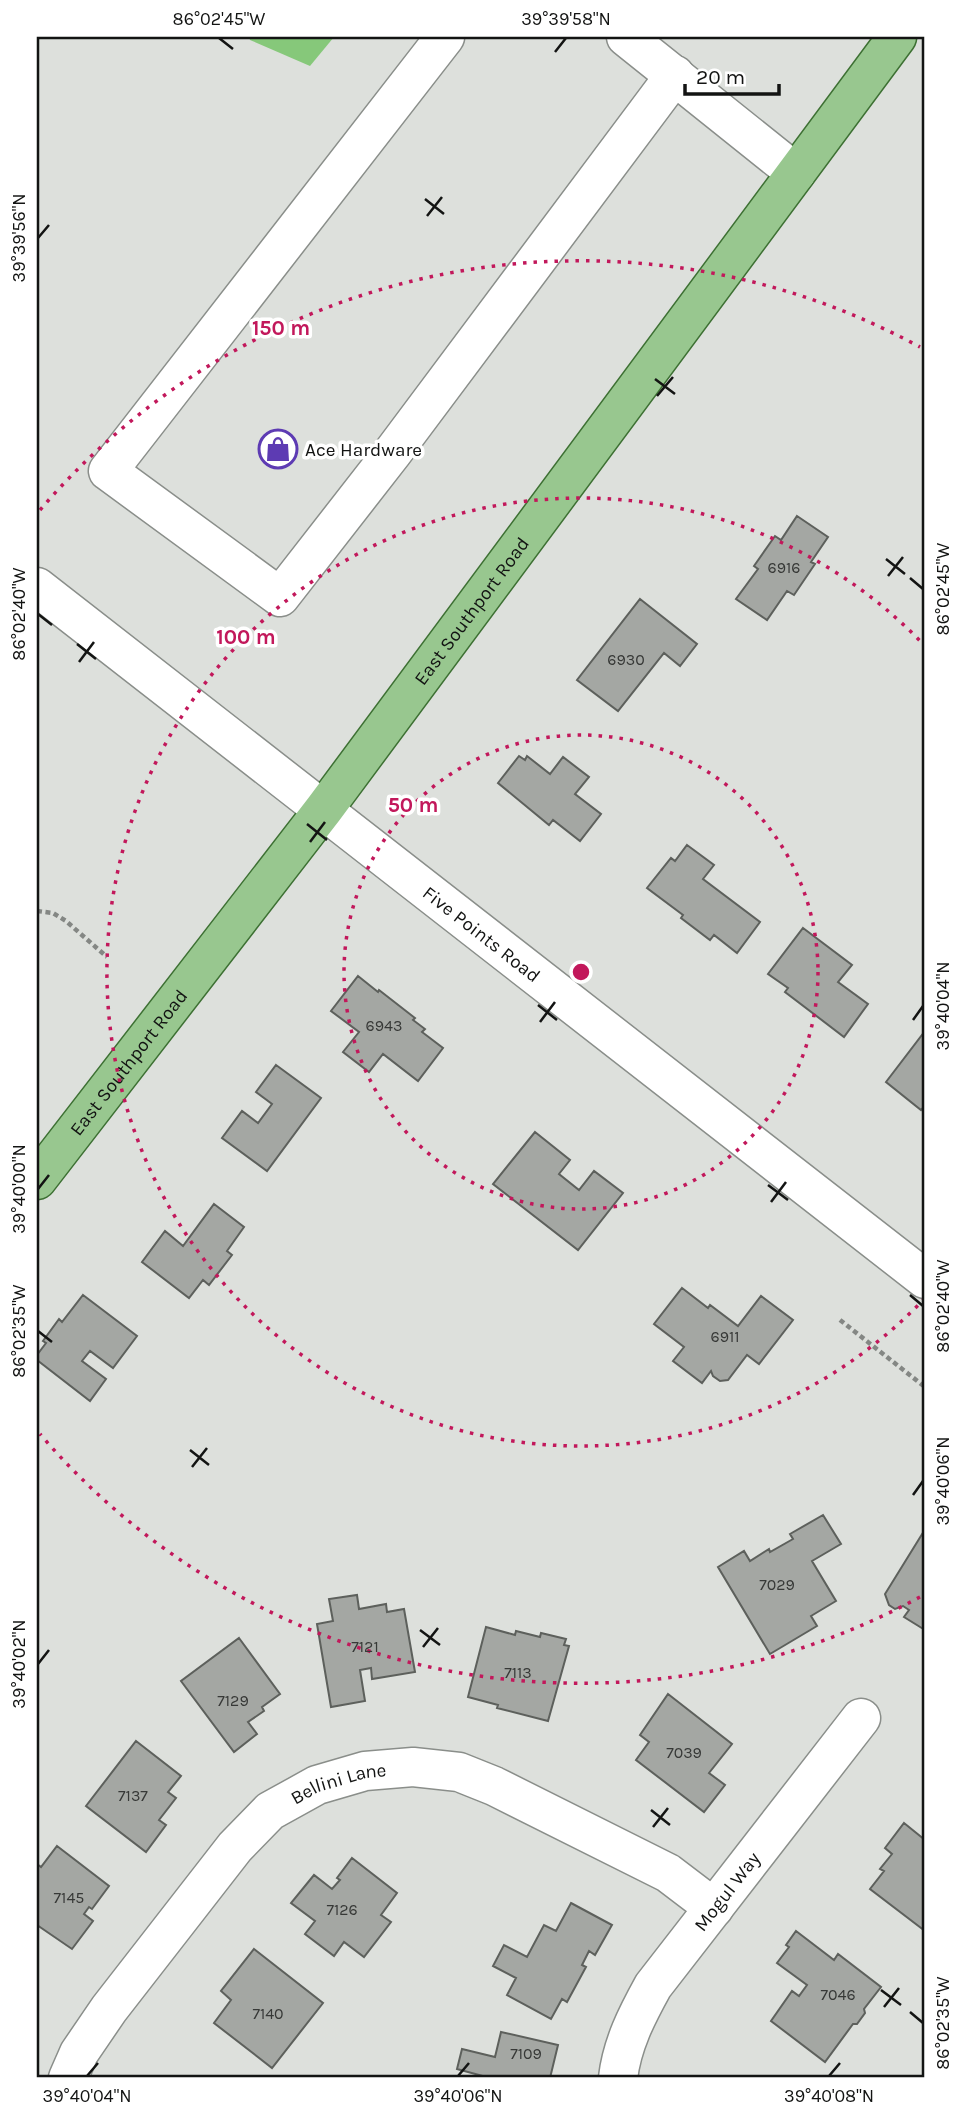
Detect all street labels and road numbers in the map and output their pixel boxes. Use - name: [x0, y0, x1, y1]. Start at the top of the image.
- street label: East Southport Road: [410, 533, 534, 690]
- street label: Five Points Road: [418, 882, 544, 987]
- street label: East Southport Road: [66, 985, 192, 1140]
- street label: Bellini Lane: [287, 1759, 387, 1809]
- street label: Mogul Way: [690, 1848, 765, 1936]

